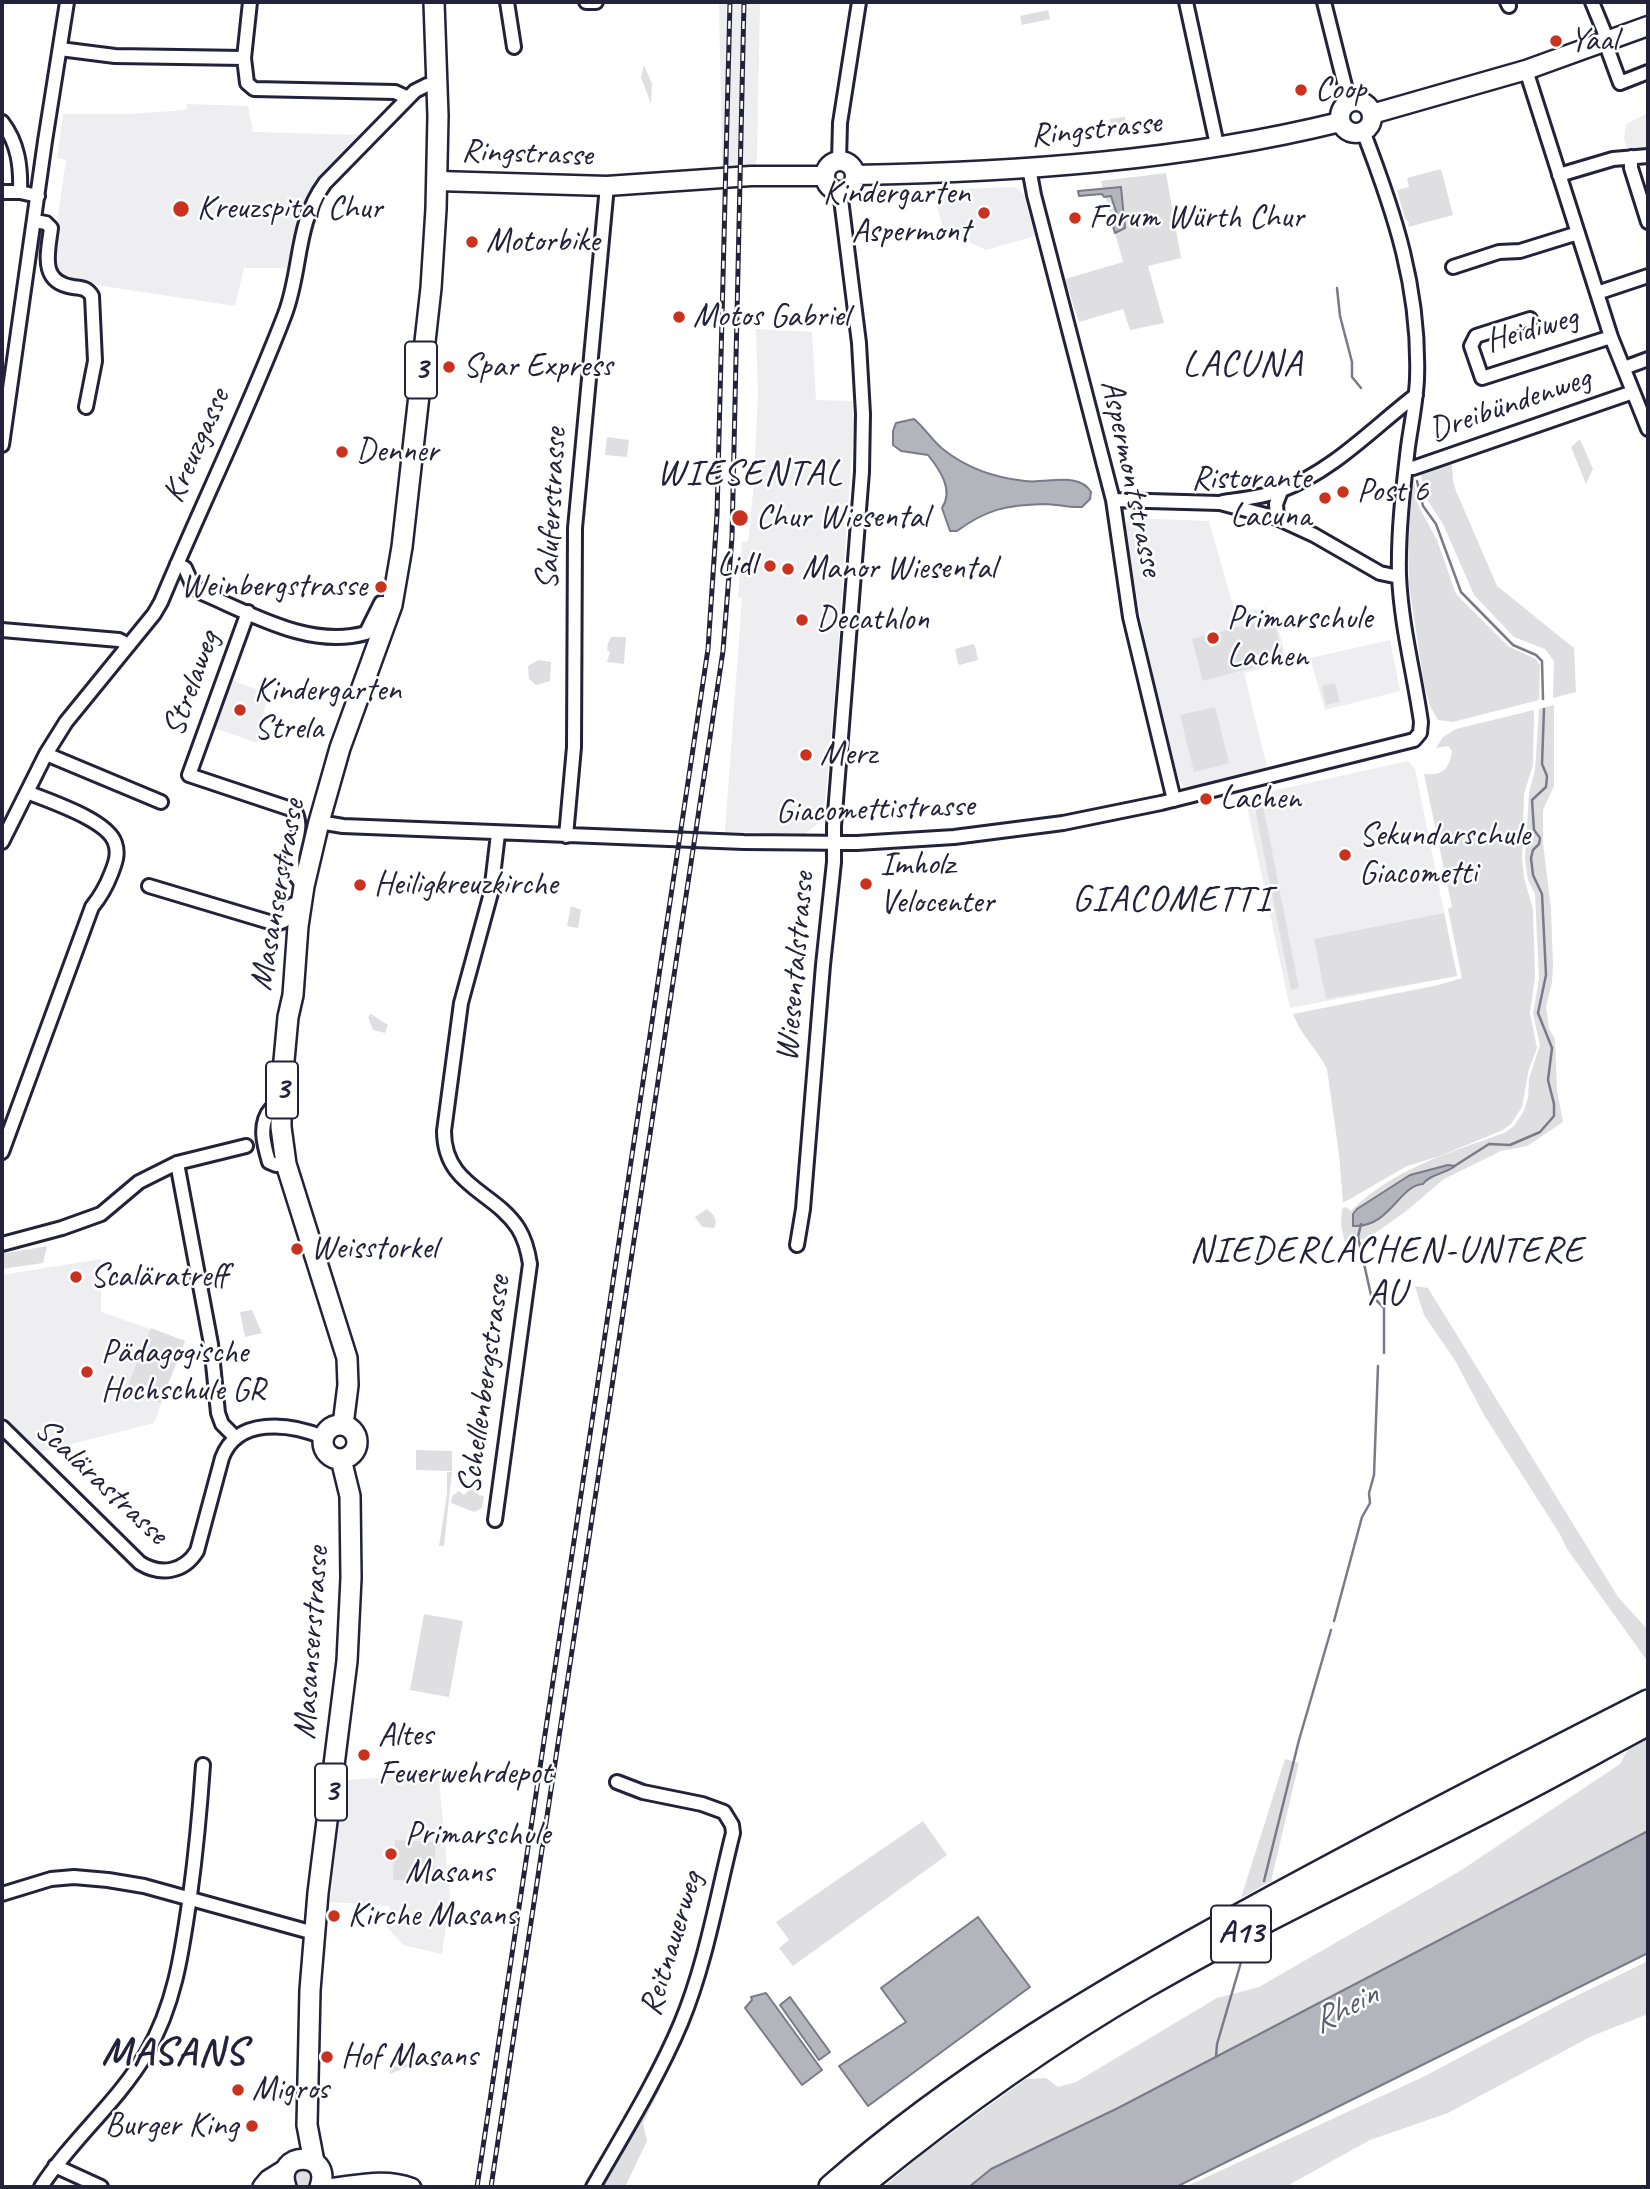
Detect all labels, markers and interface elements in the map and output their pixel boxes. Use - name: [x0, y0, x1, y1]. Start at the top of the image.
- place label: Yaal: [1570, 21, 1618, 61]
- marker: Yaal: [1548, 33, 1564, 49]
- place label: Coop: [1315, 70, 1366, 110]
- marker: Coop: [1293, 82, 1309, 98]
- street label: Ringstrasse: [1029, 103, 1163, 157]
- street label: Ringstrasse: [461, 132, 593, 176]
- place label: Kindergarten Aspermont: [823, 174, 970, 252]
- place label: Kreuzspital Chur: [197, 189, 382, 229]
- place label: Forum Würth Chur: [1089, 198, 1304, 238]
- marker: Kreuzspital Chur: [171, 199, 191, 219]
- marker: Kindergarten Aspermont: [976, 205, 992, 221]
- marker: Forum Würth Chur: [1067, 210, 1083, 226]
- place label: Motorbike: [486, 222, 599, 262]
- marker: Motorbike: [464, 234, 480, 250]
- place label: Motos Gabriel: [693, 297, 849, 337]
- street label: Heidiweg: [1481, 298, 1583, 362]
- marker: Motos Gabriel: [671, 309, 687, 325]
- road number: 3: [405, 342, 437, 398]
- district label: LACUNA: [1184, 343, 1302, 387]
- place label: Spar Express: [463, 347, 612, 387]
- marker: Spar Express: [441, 359, 457, 375]
- street label: Dreibündenweg: [1424, 359, 1596, 451]
- street label: Aspermontstrasse: [1091, 376, 1171, 580]
- street label: Kreuzgasse: [154, 383, 240, 509]
- street label: Saluferstrasse: [528, 427, 576, 591]
- place label: Denner: [356, 432, 438, 472]
- marker: Denner: [334, 444, 350, 460]
- district label: WIESENTAL: [659, 452, 841, 496]
- place label: Ristorante Lacuna: [1191, 459, 1311, 537]
- place label: Post 6: [1357, 472, 1428, 512]
- marker: Post 6: [1335, 484, 1351, 500]
- marker: Ristorante Lacuna: [1317, 490, 1333, 506]
- place label: Chur Wiesental: [756, 498, 928, 538]
- marker: Chur Wiesental: [730, 508, 750, 528]
- place label: Lidl: [717, 546, 756, 586]
- place label: Manor Wiesental: [802, 549, 996, 589]
- marker: Lidl: [762, 558, 778, 574]
- marker: Manor Wiesental: [780, 561, 796, 577]
- place label: Weinbergstrasse: [181, 567, 367, 607]
- marker: Weinbergstrasse: [373, 579, 389, 595]
- place label: Primarschule Lachen: [1227, 599, 1372, 677]
- place label: Decathlon: [816, 600, 929, 640]
- marker: Decathlon: [794, 612, 810, 628]
- street label: Strelaweg: [155, 626, 229, 742]
- marker: Primarschule Lachen: [1205, 630, 1221, 646]
- place label: Kindergarten Strela: [254, 671, 401, 749]
- marker: Kindergarten Strela: [232, 702, 248, 718]
- place label: Merz: [820, 735, 877, 775]
- marker: Merz: [798, 747, 814, 763]
- place label: Lachen: [1220, 779, 1301, 819]
- street label: Giacomettistrasse: [775, 787, 975, 833]
- marker: Lachen: [1198, 791, 1214, 807]
- street label: Masanserstrasse: [242, 797, 314, 993]
- place label: Sekundarschule Giacometti: [1359, 816, 1530, 894]
- place label: Imholz Velocenter: [880, 845, 994, 923]
- marker: Sekundarschule Giacometti: [1337, 847, 1353, 863]
- place label: Heiligkreuzkirche: [374, 865, 558, 905]
- street label: Wiesentalstrasse: [768, 871, 824, 1063]
- marker: Imholz Velocenter: [858, 876, 874, 892]
- marker: Heiligkreuzkirche: [352, 877, 368, 893]
- district label: GIACOMETTI: [1073, 878, 1271, 922]
- road number: 3: [266, 1062, 298, 1119]
- place label: Weisstorkel: [311, 1229, 437, 1269]
- district label: NIEDERLACHEN-UNTERE AU: [1192, 1229, 1582, 1316]
- marker: Weisstorkel: [289, 1241, 305, 1257]
- place label: Scaläratreff: [90, 1257, 228, 1297]
- marker: Scaläratreff: [68, 1269, 84, 1285]
- street label: Schellenbergstrasse: [450, 1273, 520, 1497]
- place label: Pädagogische Hochschule GR: [101, 1333, 265, 1411]
- marker: Pädagogische Hochschule GR: [79, 1364, 95, 1380]
- street label: Scalärastrasse: [26, 1410, 176, 1554]
- street label: Masanserstrasse: [286, 1545, 338, 1741]
- place label: Altes Feuerwehrdepot: [378, 1716, 551, 1794]
- marker: Altes Feuerwehrdepot: [356, 1747, 372, 1763]
- road number: 3: [315, 1764, 347, 1820]
- place label: Primarschule Masans: [405, 1815, 550, 1893]
- marker: Primarschule Masans: [383, 1846, 399, 1862]
- street label: Reitnauerweg: [631, 1867, 713, 2021]
- place label: Kirche Masans: [348, 1896, 517, 1936]
- road number: A13: [1211, 1906, 1271, 1962]
- marker: Kirche Masans: [326, 1908, 342, 1924]
- water label: Rhein: [1305, 1974, 1385, 2044]
- district label: MASANS: [104, 2030, 244, 2078]
- place label: Hof Masans: [341, 2037, 478, 2077]
- marker: Hof Masans: [319, 2049, 335, 2065]
- place label: Migros: [252, 2070, 329, 2110]
- marker: Migros: [230, 2082, 246, 2098]
- place label: Burger King: [105, 2106, 238, 2146]
- marker: Burger King: [244, 2118, 260, 2134]

